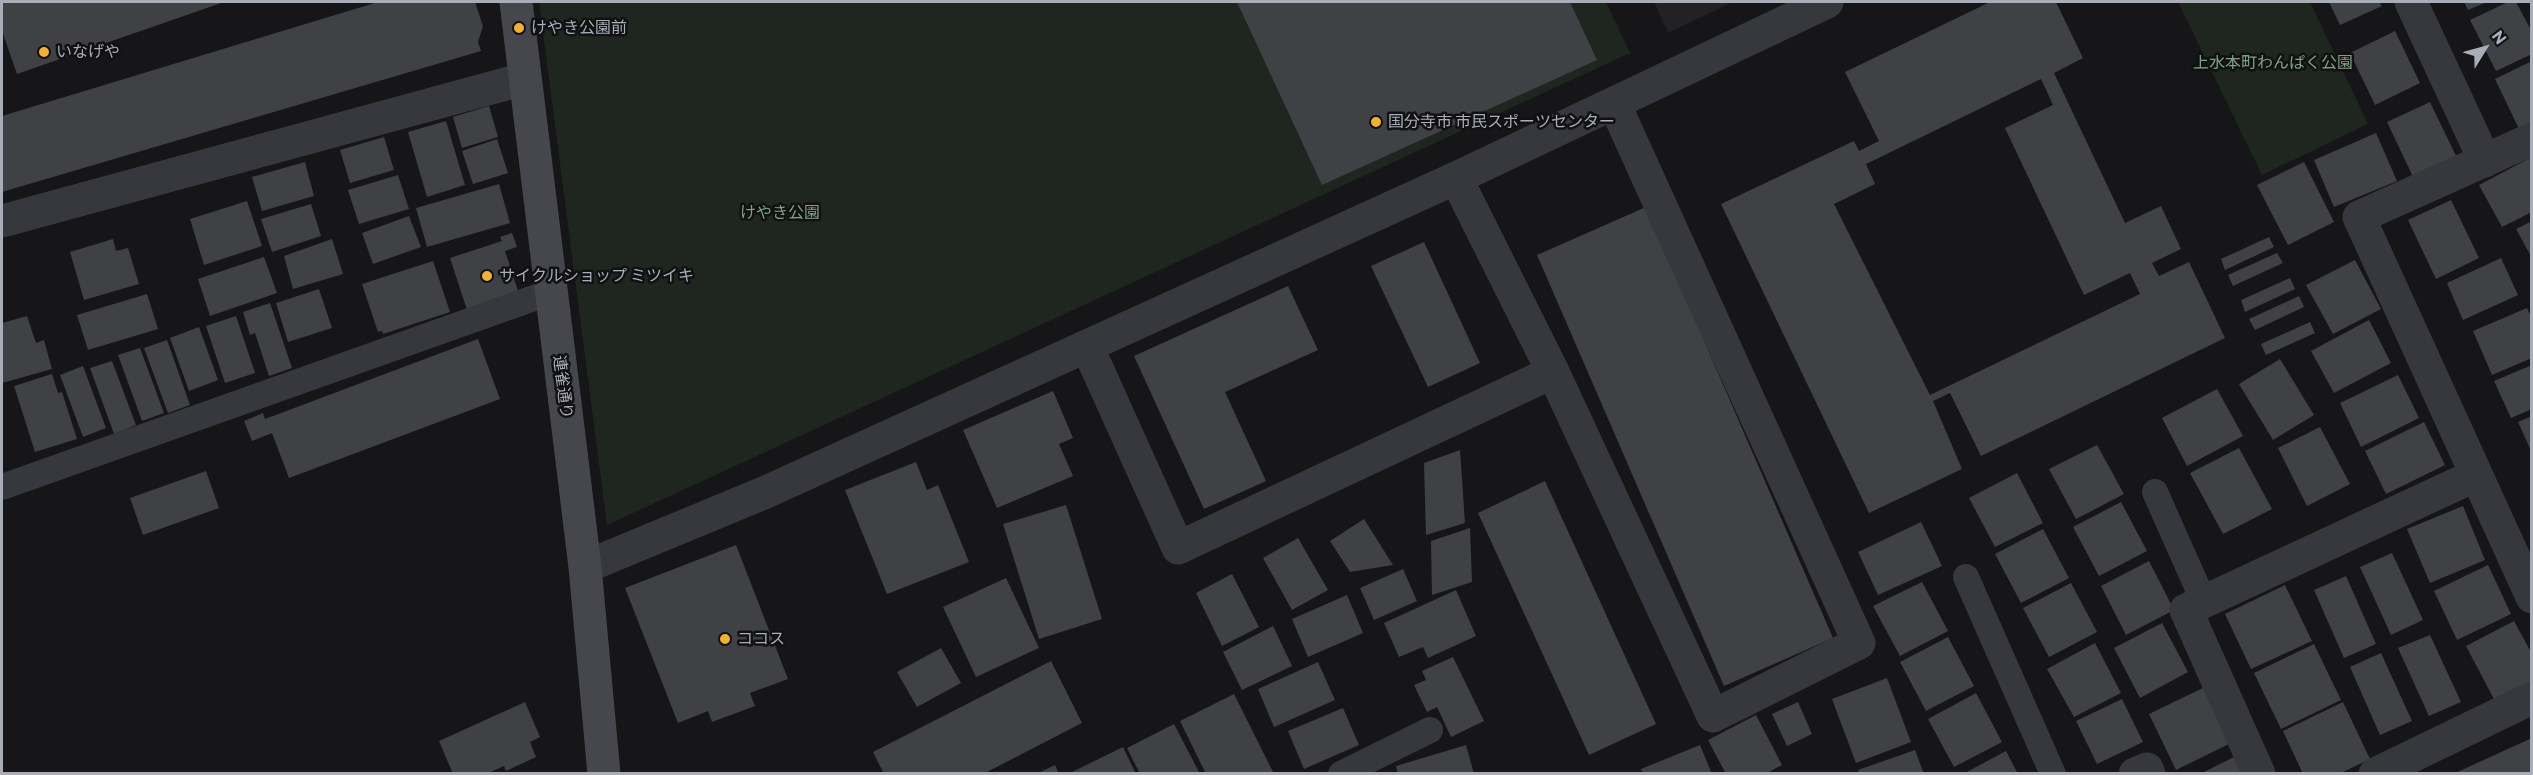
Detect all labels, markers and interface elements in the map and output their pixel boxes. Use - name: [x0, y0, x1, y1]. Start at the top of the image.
- place label: けやき公園前: [531, 18, 627, 38]
- north arrow: [2455, 18, 2515, 78]
- marker: けやき公園前: [512, 21, 526, 35]
- text: N: [2489, 26, 2511, 47]
- place label: いなげや: [56, 42, 120, 62]
- marker: いなげや: [37, 45, 51, 59]
- park label: 上水本町わんぱく公園: [2193, 53, 2353, 73]
- place label: 国分寺市 市民スポーツセンター: [1388, 112, 1615, 132]
- marker: 国分寺市 市民スポーツセンター: [1369, 115, 1383, 129]
- park label: けやき公園: [740, 203, 820, 223]
- place label: サイクルショップ ミツイキ: [499, 266, 694, 286]
- marker: サイクルショップ ミツイキ: [480, 269, 494, 283]
- street label: 連雀通り: [550, 354, 576, 420]
- place label: ココス: [737, 629, 785, 649]
- marker: ココス: [718, 632, 732, 646]

